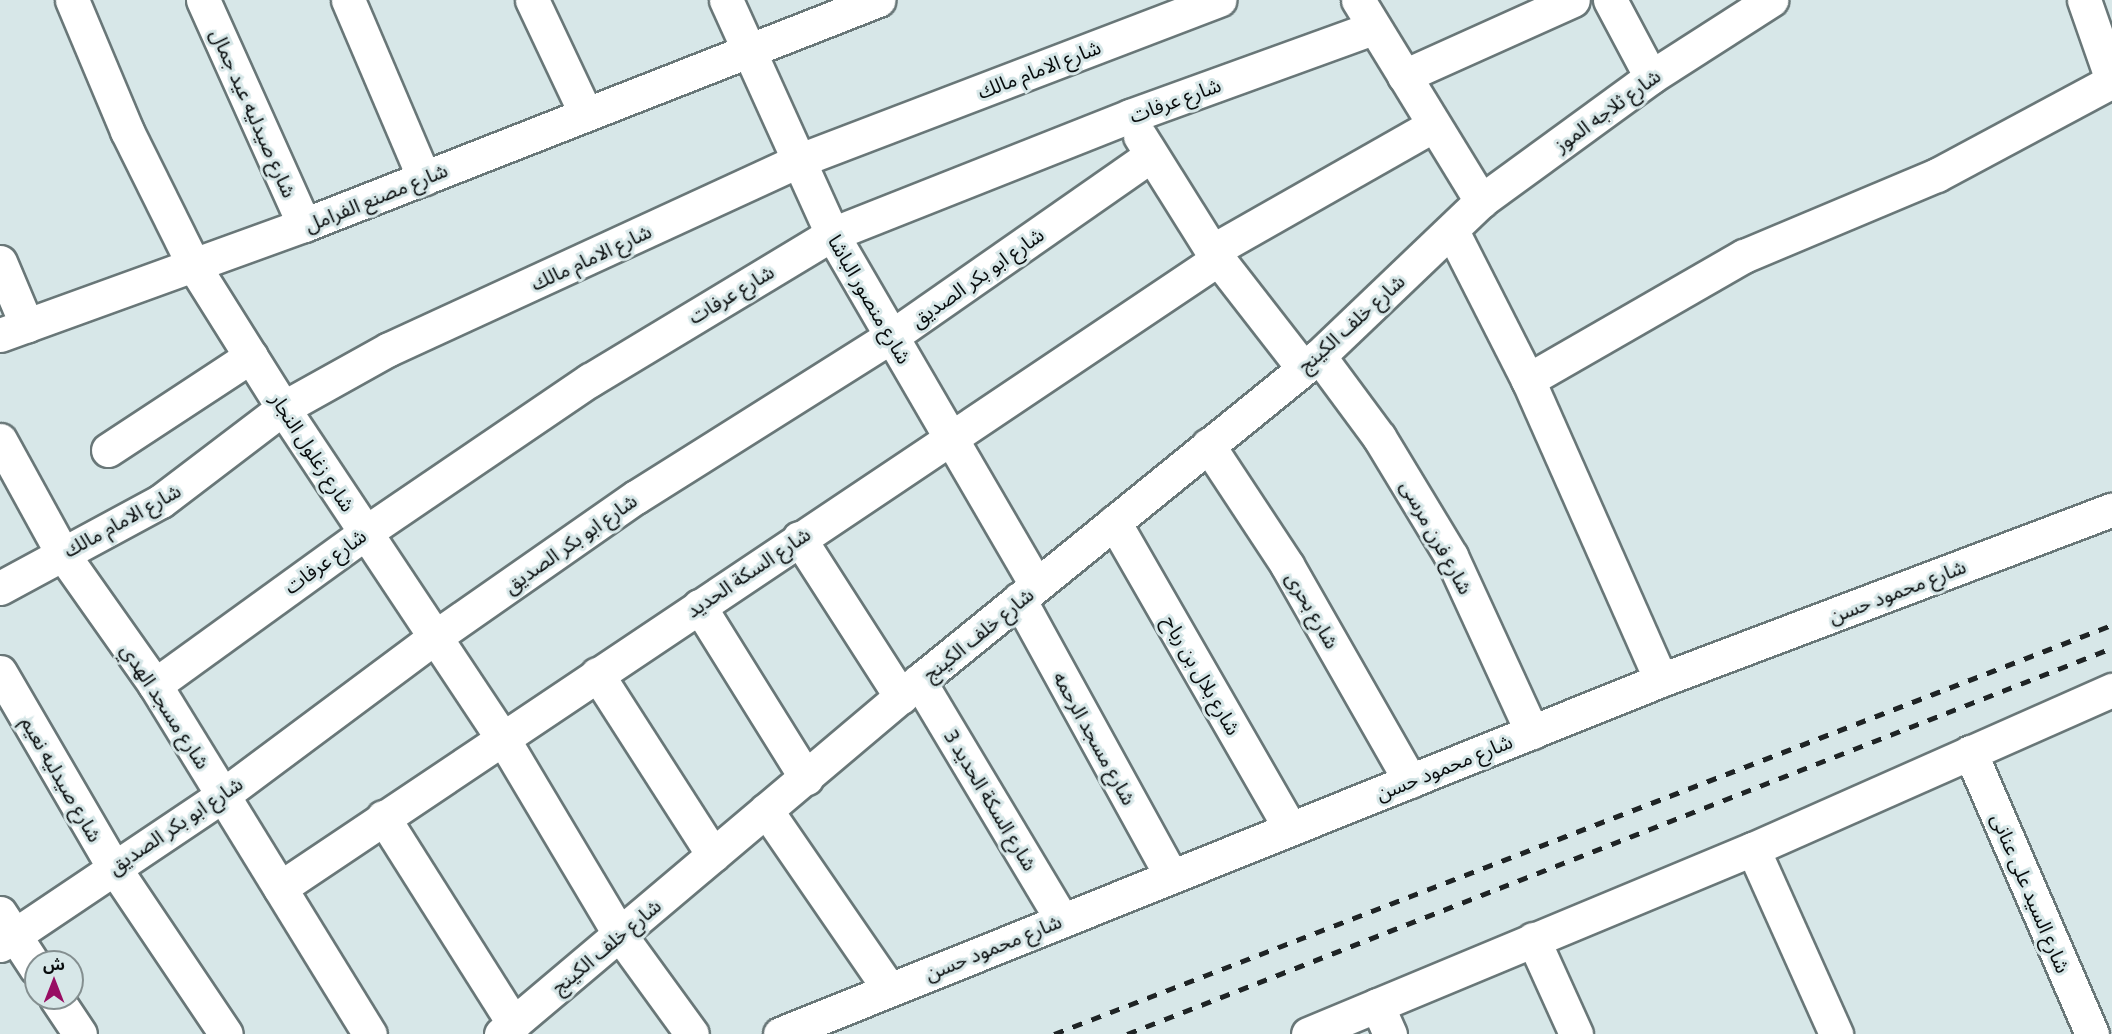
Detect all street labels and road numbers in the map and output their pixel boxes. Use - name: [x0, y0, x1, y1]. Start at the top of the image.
- street label: شارع صيدليه عيد جمال: [206, 25, 302, 201]
- street label: شارع الامام مالك: [974, 34, 1104, 104]
- street label: شارع ثلاجه الموز: [1549, 63, 1665, 157]
- street label: شارع عرفات: [1126, 72, 1224, 128]
- street label: شارع مصنع الفرامل: [301, 157, 451, 237]
- street label: شارع الامام مالك: [527, 219, 655, 295]
- street label: شارع ابو بكر الصديق: [906, 222, 1048, 332]
- street label: شارع منصور الباشا: [823, 230, 917, 368]
- street label: شارع عرفات: [684, 259, 778, 329]
- street label: شارع خلف الكينج: [1293, 269, 1409, 377]
- street label: شارع زغلول النجار: [266, 388, 360, 516]
- street label: شارع فرن مرسى: [1396, 476, 1478, 598]
- street label: شارع الامام مالك: [59, 478, 185, 562]
- street label: شارع ابو بكر الصديق: [499, 488, 641, 598]
- street label: شارع السكة الحديد: [681, 522, 815, 622]
- street label: شارع عرفات: [279, 523, 371, 599]
- street label: شارع محمود حسن: [1825, 554, 1969, 628]
- street label: شارع بحرى: [1281, 567, 1345, 653]
- street label: شارع خلف الكينج: [918, 582, 1038, 686]
- street label: شارع بلال بن رباح: [1158, 611, 1246, 739]
- street label: شارع مسجد الهدي: [117, 639, 215, 773]
- street label: شارع مسجد الرحمه: [1048, 667, 1142, 809]
- street label: شارع صيدليه نعيم: [16, 712, 108, 846]
- street label: شارع السكة الحديد 3: [939, 725, 1043, 875]
- street label: شارع محمود حسن: [1372, 729, 1516, 805]
- street label: شارع ابو بكر الصديق: [103, 771, 247, 879]
- street label: شارع السيد على عنانى: [1987, 810, 2075, 976]
- street label: شارع خلف الكينج: [547, 893, 665, 999]
- street label: شارع محمود حسن: [921, 909, 1065, 985]

